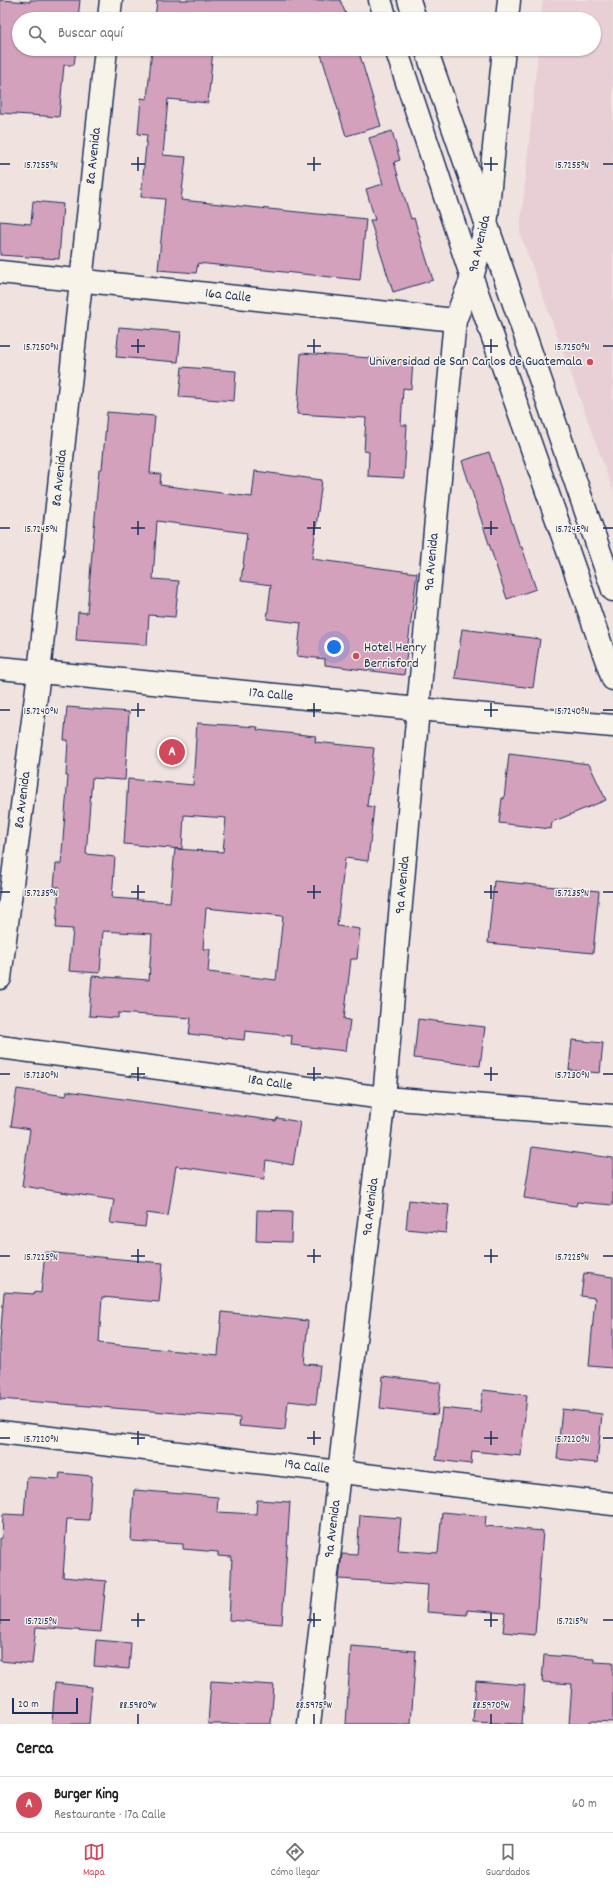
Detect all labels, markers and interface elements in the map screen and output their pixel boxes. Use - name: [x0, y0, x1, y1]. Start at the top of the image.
- search box: [12, 12, 601, 56]
- icon: search: [26, 23, 48, 45]
- text: Buscar aquí: [58, 23, 123, 45]
- street label: 8a Avenida: [81, 126, 107, 185]
- text: 15.7255°N: [24, 159, 58, 173]
- text: 15.7255°N: [555, 159, 589, 173]
- street label: 9a Avenida: [464, 213, 496, 275]
- street label: 16a Calle: [204, 284, 252, 308]
- text: 15.7250°N: [24, 341, 59, 355]
- text: 15.7250°N: [555, 341, 590, 355]
- place label: Universidad de San Carlos de Guatemala: [369, 352, 582, 372]
- marker: Universidad de San Carlos de Guatemala: [585, 357, 595, 367]
- street label: 8a Avenida: [47, 448, 73, 507]
- text: 15.7245°N: [24, 523, 58, 537]
- text: 15.7245°N: [555, 523, 589, 537]
- street label: 9a Avenida: [420, 532, 445, 592]
- your location: [324, 637, 344, 657]
- place label: Hotel Henry Berrisford: [364, 638, 426, 674]
- marker: Hotel Henry Berrisford: [351, 651, 361, 661]
- street label: 17a Calle: [248, 683, 294, 707]
- text: 15.7240°N: [24, 705, 58, 719]
- text: 15.7240°N: [555, 705, 589, 719]
- pin: A: [159, 737, 185, 767]
- street label: 8a Avenida: [10, 770, 36, 830]
- street label: 9a Avenida: [391, 855, 416, 915]
- text: 15.7235°N: [24, 887, 58, 901]
- text: 15.7235°N: [555, 887, 589, 901]
- text: 15.7230°N: [24, 1069, 58, 1083]
- text: 15.7230°N: [555, 1069, 589, 1083]
- street label: 18a Calle: [246, 1070, 294, 1096]
- street label: 9a Avenida: [358, 1177, 385, 1237]
- text: 15.7225°N: [24, 1251, 58, 1265]
- text: 15.7225°N: [555, 1251, 589, 1265]
- text: 15.7220°N: [24, 1433, 58, 1447]
- text: 15.7220°N: [555, 1433, 589, 1447]
- street label: 19a Calle: [283, 1454, 331, 1480]
- street label: 9a Avenida: [320, 1499, 347, 1559]
- text: 15.7215°N: [25, 1615, 57, 1629]
- text: 15.7215°N: [556, 1615, 588, 1629]
- scale bar: [12, 1696, 78, 1715]
- text: 20 m: [18, 1697, 39, 1713]
- text: 88.5980°W: [119, 1699, 157, 1713]
- text: 88.5975°W: [296, 1699, 332, 1713]
- text: 88.5970°W: [472, 1699, 510, 1713]
- text: Cerca: [16, 1738, 53, 1762]
- text: Burger King: [54, 1784, 119, 1806]
- text: A: [25, 1795, 33, 1814]
- text: 60 m: [572, 1795, 597, 1814]
- text: Restaurante · 17a Calle: [54, 1806, 166, 1825]
- tab: Mapa: [83, 1841, 105, 1881]
- tab: Cómo llegar: [271, 1841, 320, 1881]
- tab: Guardados: [486, 1841, 530, 1881]

